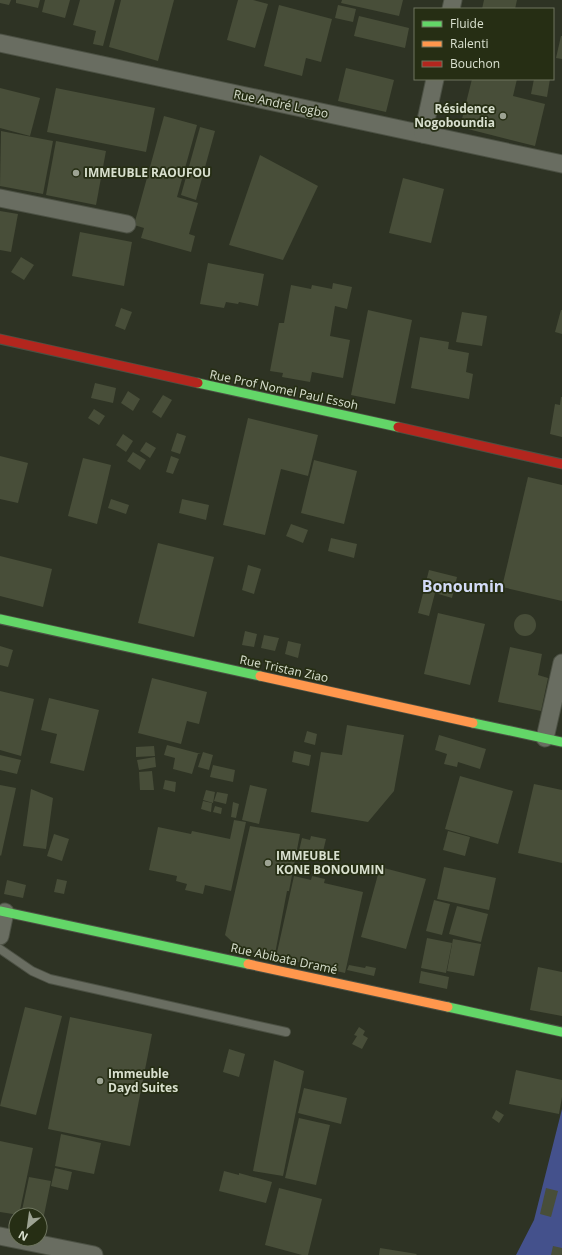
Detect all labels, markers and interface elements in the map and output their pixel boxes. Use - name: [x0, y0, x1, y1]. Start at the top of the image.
- legend: [414, 8, 554, 80]
- text: Fluide: [450, 15, 484, 32]
- text: Ralenti: [450, 35, 489, 52]
- text: Bouchon: [450, 55, 500, 72]
- street label: Rue André Logbo: [232, 85, 330, 122]
- place label: Résidence Nogoboundia: [414, 100, 495, 131]
- marker: Résidence Nogoboundia: [498, 111, 508, 121]
- place label: IMMEUBLE RAOUFOU: [84, 164, 211, 181]
- marker: IMMEUBLE RAOUFOU: [71, 168, 81, 178]
- street label: Rue Prof Nomel Paul Essoh: [208, 365, 360, 414]
- district label: Bonoumin: [422, 575, 504, 597]
- street label: Rue Tristan Ziao: [238, 651, 330, 686]
- place label: IMMEUBLE KONE BONOUMIN: [276, 847, 384, 878]
- marker: IMMEUBLE KONE BONOUMIN: [263, 858, 273, 868]
- street label: Rue Abibata Dramé: [229, 939, 339, 978]
- place label: Immeuble Dayd Suites: [108, 1065, 178, 1096]
- marker: Immeuble Dayd Suites: [95, 1076, 105, 1086]
- north arrow: [8, 1207, 48, 1247]
- text: N: [15, 1227, 30, 1245]

